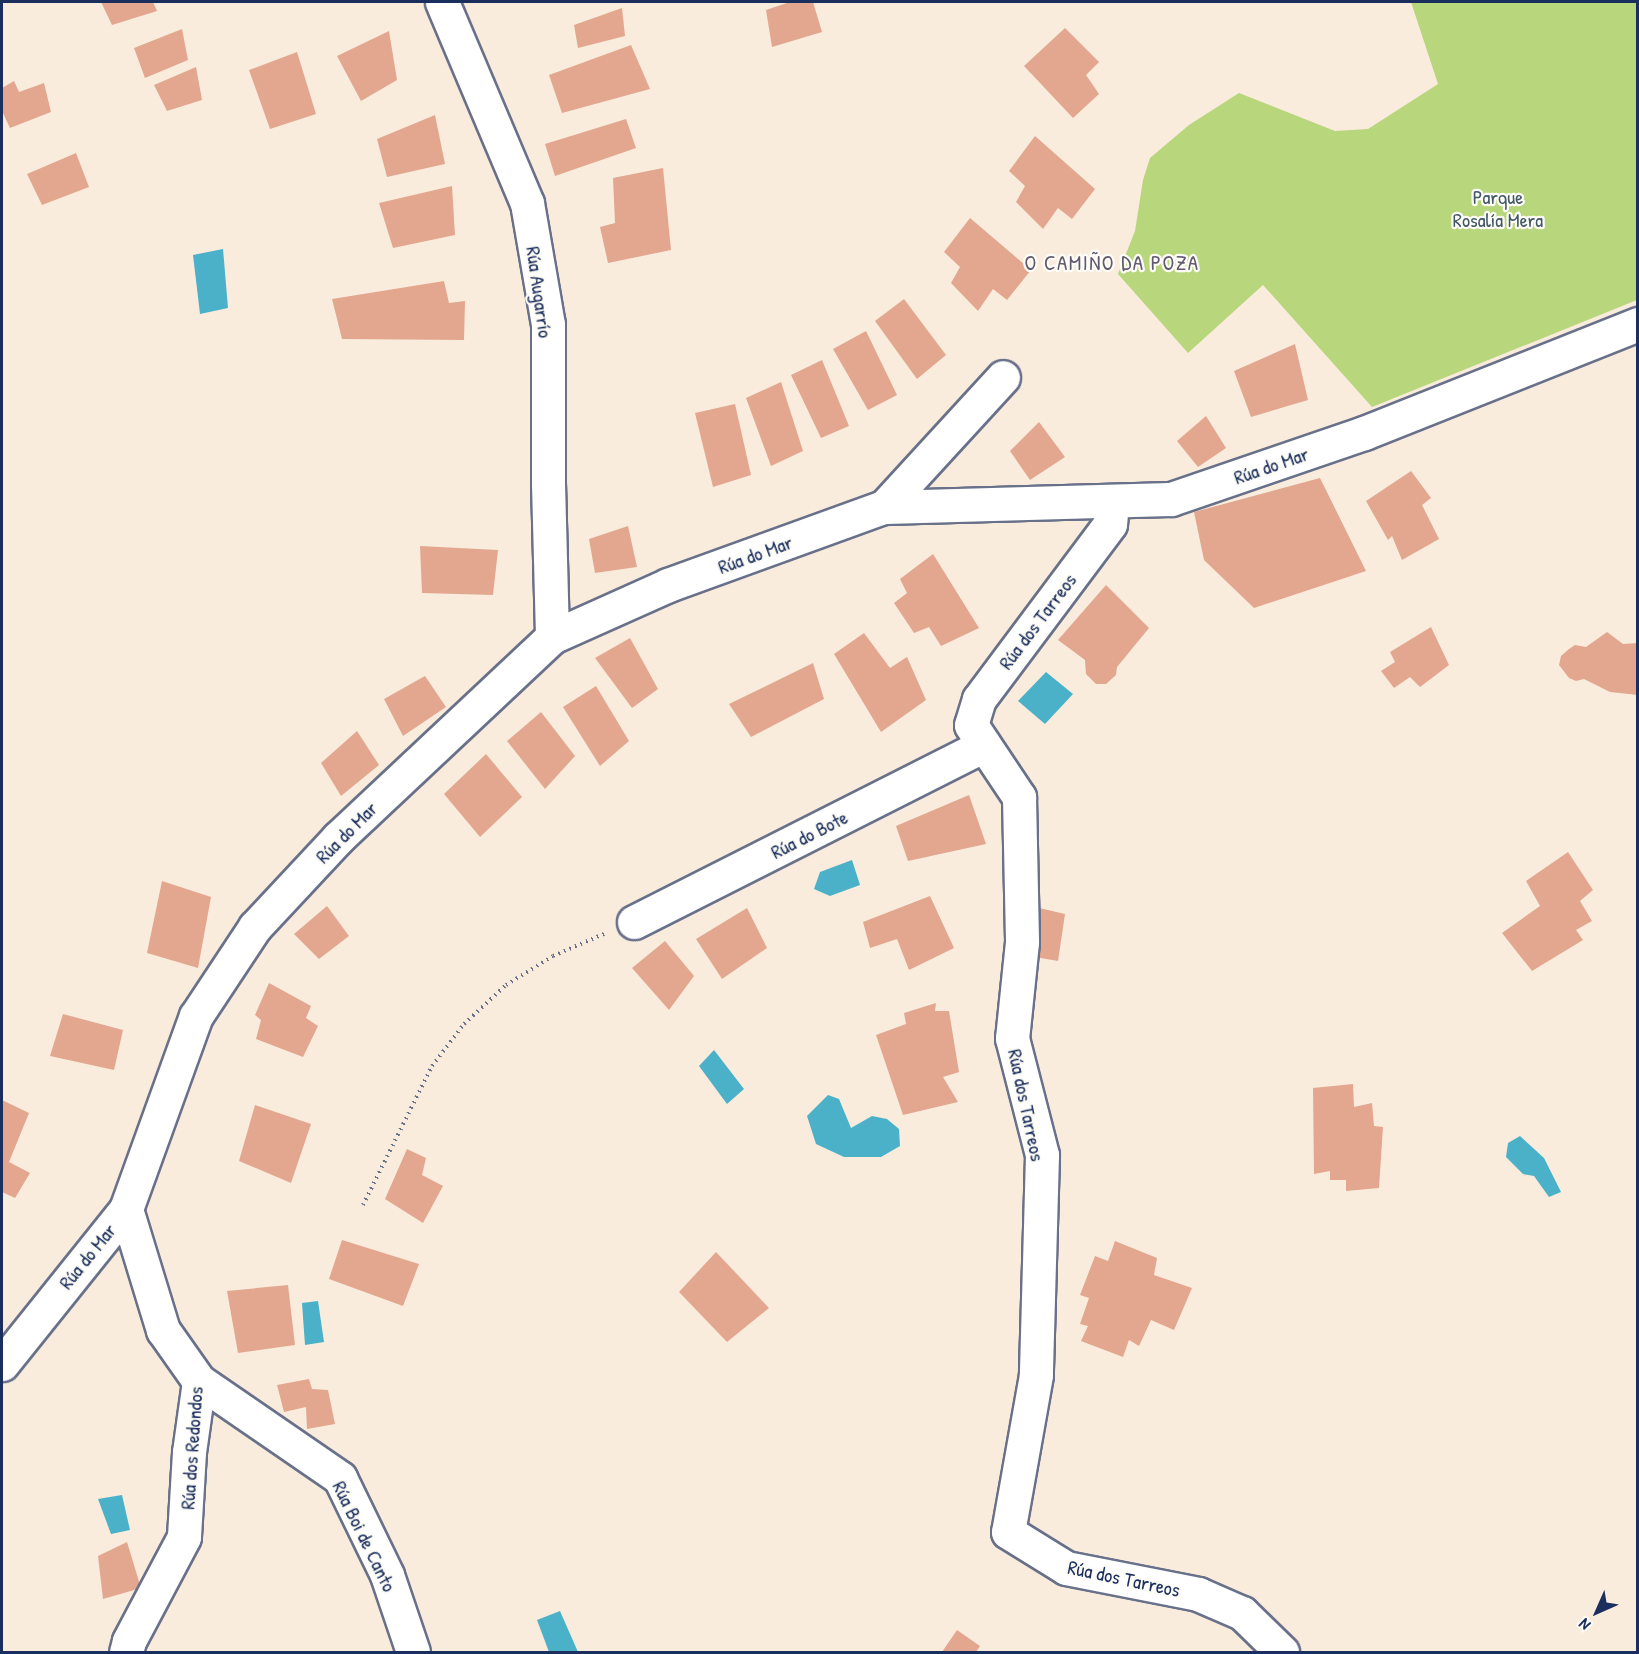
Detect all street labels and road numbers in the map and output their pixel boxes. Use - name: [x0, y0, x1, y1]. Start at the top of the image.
- street label: Rúa Augarrío: [522, 245, 558, 339]
- street label: Rúa do Mar: [1230, 441, 1312, 489]
- street label: Rúa do Mar: [715, 529, 795, 579]
- street label: Rúa dos Tarreos: [993, 568, 1081, 674]
- street label: Rúa do Mar: [310, 796, 382, 868]
- street label: Rúa do Bote: [767, 804, 851, 864]
- street label: Rúa dos Tarreos: [1003, 1047, 1051, 1163]
- street label: Rúa do Mar: [53, 1218, 121, 1294]
- street label: Rúa dos Redondos: [175, 1386, 207, 1510]
- street label: Rúa Boi de Canto: [328, 1477, 402, 1595]
- street label: Rúa dos Tarreos: [1066, 1554, 1182, 1602]

